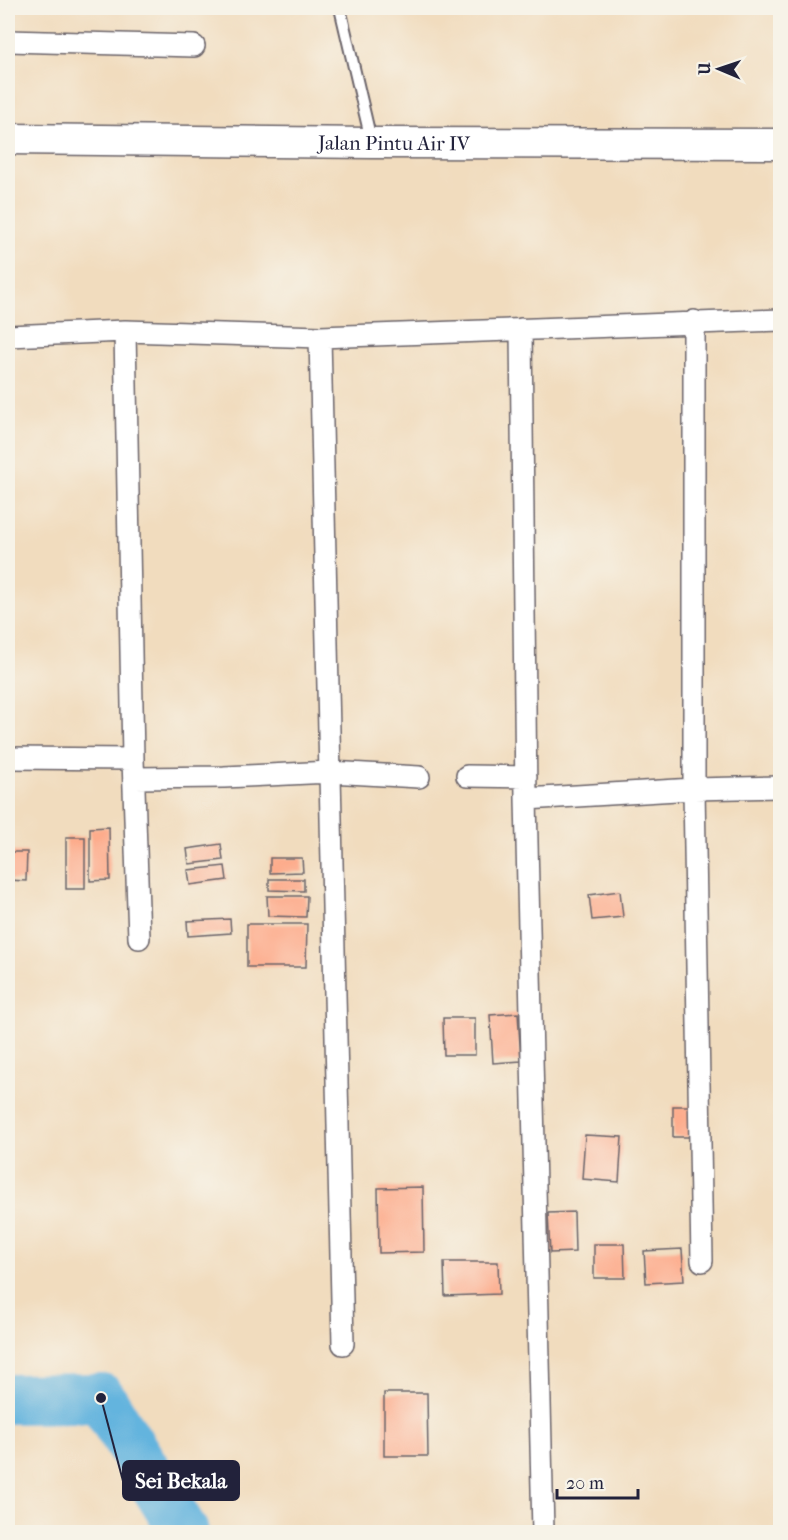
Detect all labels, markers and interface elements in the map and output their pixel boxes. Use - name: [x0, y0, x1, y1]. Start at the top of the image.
- north arrow: [689, 39, 749, 99]
- text: U: [695, 61, 714, 76]
- street label: Jalan Pintu Air IV: [316, 131, 471, 155]
- callout: Sei Bekala: [123, 1461, 239, 1500]
- scale bar: [557, 1462, 638, 1500]
- text: Sei Bekala: [135, 1469, 228, 1493]
- text: 20 m: [566, 1473, 604, 1494]

